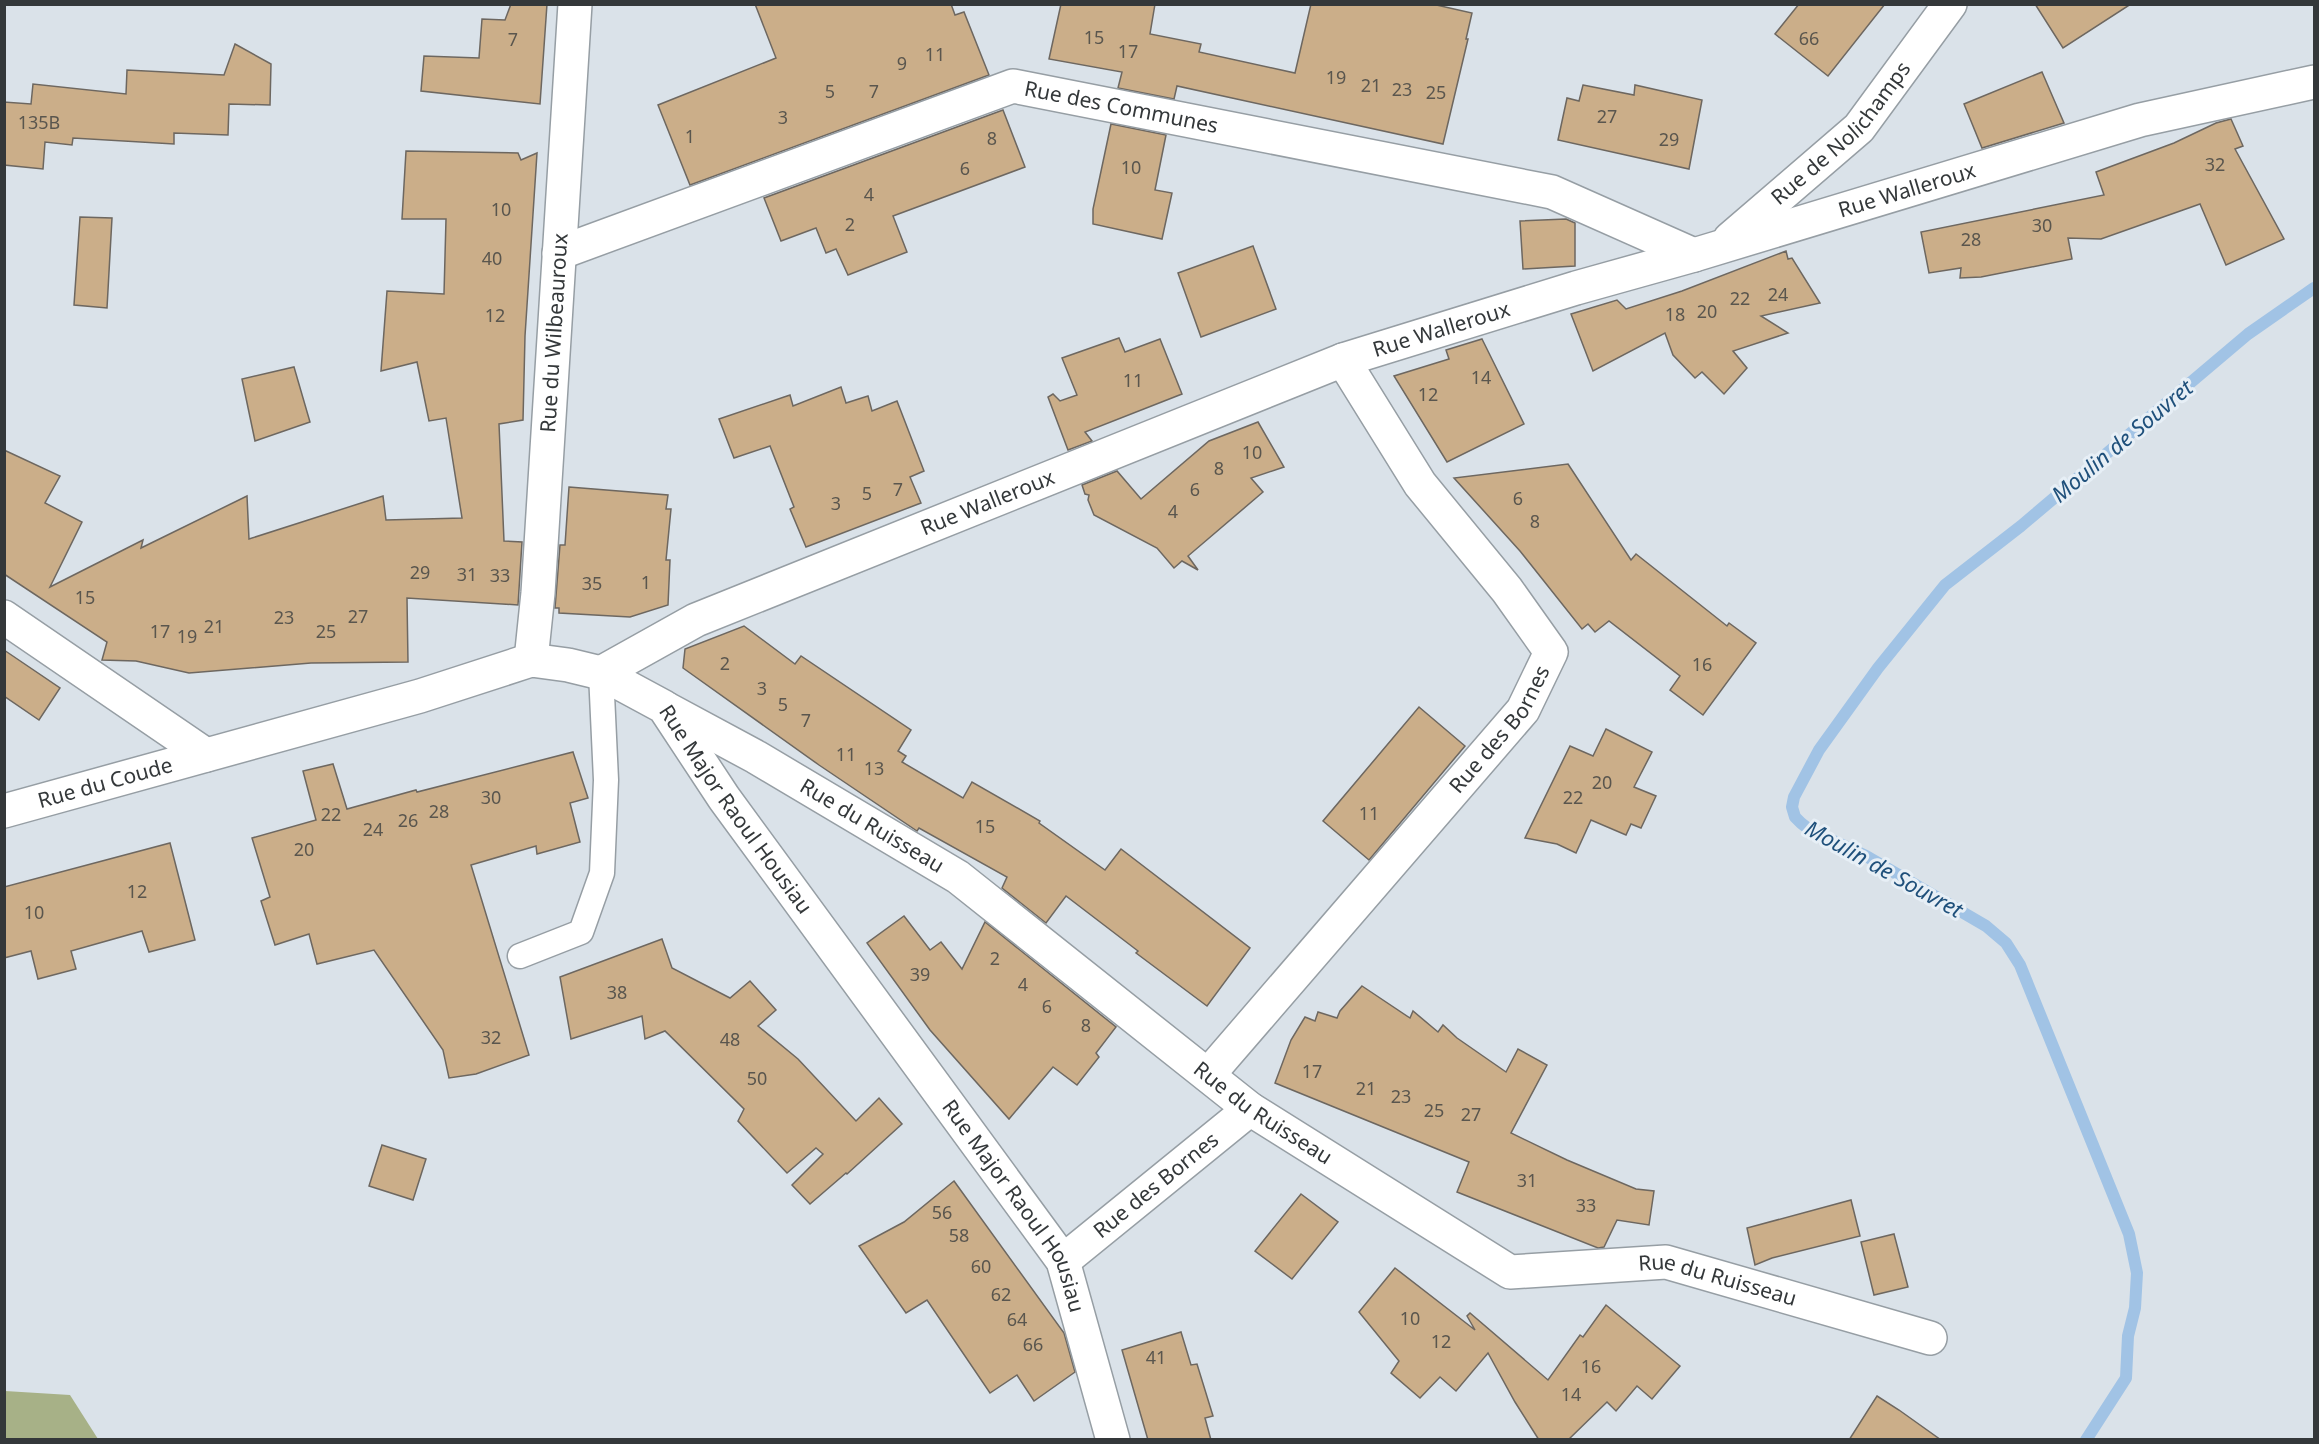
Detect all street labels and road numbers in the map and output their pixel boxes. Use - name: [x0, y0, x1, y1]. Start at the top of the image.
- street label: Rue de Nolichamps: [1765, 55, 1916, 211]
- street label: Rue des Communes: [1022, 74, 1221, 139]
- street label: Rue Walleroux: [1835, 156, 1979, 224]
- street label: Rue du Wilbeauroux: [533, 232, 574, 433]
- street label: Rue Walleroux: [1369, 294, 1513, 363]
- street label: Rue Walleroux: [916, 462, 1058, 541]
- street label: Rue des Bornes: [1442, 661, 1555, 799]
- street label: Rue Major Raoul Housiau: [653, 699, 819, 919]
- street label: Rue du Coude: [34, 750, 175, 814]
- street label: Rue du Ruisseau: [795, 771, 950, 879]
- street label: Rue du Ruisseau: [1188, 1055, 1338, 1170]
- street label: Rue Major Raoul Housiau: [936, 1093, 1092, 1315]
- street label: Rue des Bornes: [1087, 1125, 1224, 1244]
- street label: Rue du Ruisseau: [1637, 1247, 1800, 1312]

